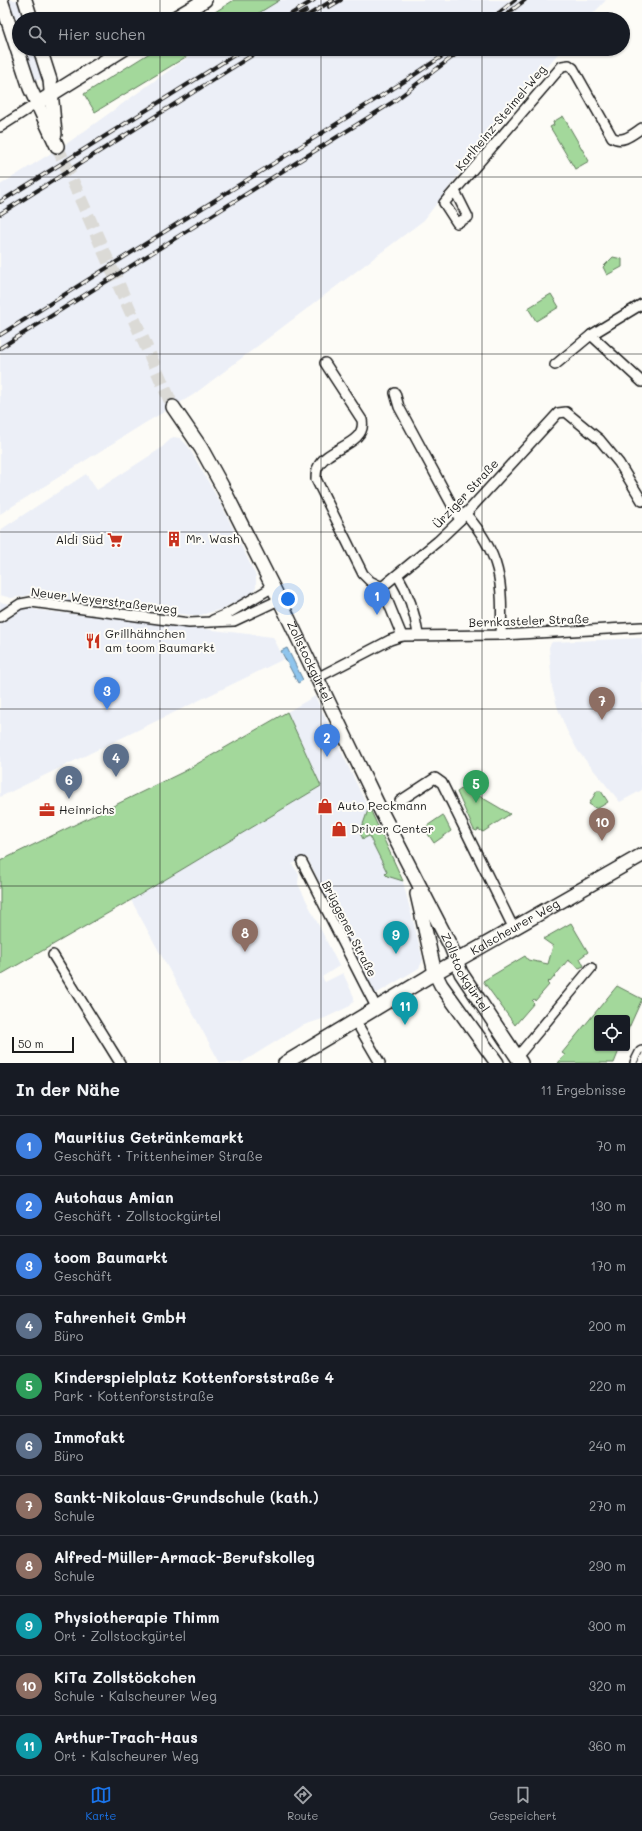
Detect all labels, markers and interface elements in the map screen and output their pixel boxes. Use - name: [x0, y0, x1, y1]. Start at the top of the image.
- search box: [12, 12, 630, 56]
- icon: search: [26, 23, 48, 45]
- text: Hier suchen: [58, 24, 145, 44]
- street label: Karlheinz-Steimel-Weg: [451, 61, 549, 174]
- street label: Ürziger Straße: [429, 455, 502, 531]
- building icon: Mr. Wash: [165, 530, 183, 548]
- place label: Mr. Wash: [186, 530, 240, 546]
- place label: Aldi Süd: [56, 531, 103, 547]
- supermarket icon: Aldi Süd: [106, 531, 124, 549]
- pin: 1: [364, 582, 390, 615]
- street label: Neuer Weyerstraßerweg: [30, 583, 178, 617]
- your location: [278, 589, 298, 609]
- street label: Bernkasteler Straße: [468, 610, 590, 630]
- street label: Zollstockgürtel: [284, 618, 336, 704]
- place label: Grillhähnchen am toom Baumarkt: [105, 625, 215, 655]
- restaurant icon: Grillhähnchen am toom Baumarkt: [84, 632, 102, 650]
- pin: 3: [94, 677, 120, 710]
- pin: 7: [589, 687, 615, 720]
- pin: 2: [314, 724, 340, 757]
- pin: 4: [103, 744, 129, 777]
- pin: 6: [56, 766, 82, 799]
- pin: 5: [463, 770, 489, 803]
- shop icon: Auto Peckmann: [316, 797, 334, 815]
- place label: Auto Peckmann: [337, 797, 427, 813]
- office icon: Heinrichs: [38, 801, 56, 819]
- place label: Heinrichs: [59, 801, 115, 817]
- pin: 10: [589, 808, 615, 841]
- shop icon: Driver Center: [330, 820, 348, 838]
- place label: Driver Center: [351, 820, 434, 836]
- street label: Brüggener Straße: [319, 878, 381, 979]
- street label: Kalscheurer Weg: [467, 895, 562, 958]
- pin: 8: [232, 919, 258, 952]
- pin: 9: [383, 921, 409, 954]
- street label: Zollstockgürtel: [438, 930, 494, 1015]
- pin: 11: [392, 992, 418, 1025]
- map controls: [594, 1015, 630, 1051]
- button: locate: [594, 1015, 630, 1051]
- scale bar: [12, 1035, 74, 1054]
- text: 50 m: [18, 1036, 44, 1051]
- text: In der Nähe: [16, 1078, 120, 1100]
- text: 11 Ergebnisse: [541, 1081, 626, 1098]
- text: Mauritius Getränkemarkt: [54, 1127, 244, 1147]
- text: 1: [26, 1137, 32, 1154]
- text: 70 m: [596, 1137, 626, 1154]
- text: Geschäft · Trittenheimer Straße: [54, 1147, 263, 1164]
- text: Autohaus Amian: [54, 1187, 174, 1207]
- text: 2: [25, 1197, 33, 1214]
- text: 130 m: [590, 1197, 626, 1214]
- text: Geschäft · Zollstockgürtel: [54, 1207, 221, 1224]
- text: toom Baumarkt: [54, 1247, 168, 1267]
- text: 3: [25, 1257, 33, 1274]
- text: 170 m: [590, 1257, 626, 1274]
- text: Geschäft: [54, 1267, 112, 1284]
- text: Fahrenheit GmbH: [54, 1307, 187, 1327]
- text: 4: [25, 1317, 33, 1334]
- text: 200 m: [588, 1317, 626, 1334]
- text: Büro: [54, 1327, 83, 1344]
- text: Kinderspielplatz Kottenforststraße 4: [54, 1367, 334, 1387]
- text: 5: [25, 1377, 33, 1394]
- text: 220 m: [589, 1377, 626, 1394]
- text: Park · Kottenforststraße: [54, 1387, 214, 1404]
- text: Immofakt: [54, 1427, 125, 1447]
- text: 6: [25, 1437, 33, 1454]
- text: 240 m: [589, 1437, 626, 1454]
- text: Büro: [54, 1447, 83, 1464]
- text: Sankt-Nikolaus-Grundschule (kath.): [54, 1487, 319, 1507]
- text: 7: [25, 1497, 33, 1514]
- text: 270 m: [589, 1497, 626, 1514]
- text: Schule: [54, 1507, 95, 1524]
- text: Alfred-Müller-Armack-Berufskolleg: [54, 1547, 315, 1567]
- text: 8: [25, 1557, 33, 1574]
- text: 290 m: [589, 1557, 626, 1574]
- text: Schule: [54, 1567, 95, 1584]
- text: Physiotherapie Thimm: [54, 1607, 220, 1627]
- text: 9: [25, 1617, 33, 1634]
- text: 300 m: [588, 1617, 626, 1634]
- text: Ort · Zollstockgürtel: [54, 1627, 186, 1644]
- text: KiTa Zollstöckchen: [54, 1667, 196, 1687]
- text: 10: [22, 1677, 36, 1694]
- text: 320 m: [589, 1677, 626, 1694]
- text: Schule · Kalscheurer Weg: [54, 1687, 217, 1704]
- text: Arthur-Trach-Haus: [54, 1727, 198, 1747]
- text: 11: [23, 1737, 35, 1754]
- text: 360 m: [588, 1737, 626, 1754]
- text: Ort · Kalscheurer Weg: [54, 1747, 199, 1764]
- tab: Karte: [85, 1784, 116, 1823]
- tab: Route: [287, 1784, 318, 1823]
- tab: Gespeichert: [489, 1784, 557, 1823]

